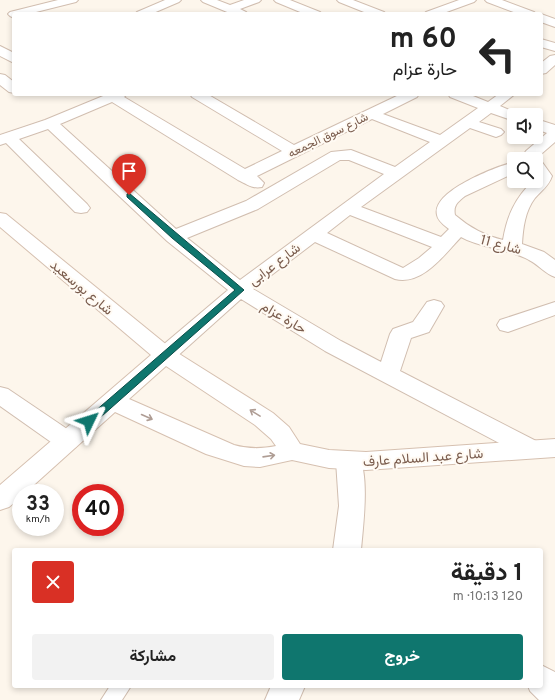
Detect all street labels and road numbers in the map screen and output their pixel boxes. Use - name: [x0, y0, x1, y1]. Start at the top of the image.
- street label: شارع سوق الجمعه: [286, 110, 371, 162]
- street label: شارع 11: [478, 232, 523, 260]
- street label: شارع عرابى: [245, 240, 305, 291]
- street label: شارع بورسعيد: [45, 257, 116, 320]
- street label: حارة عزام: [257, 298, 309, 338]
- street label: شارع عبد السلام عارف: [362, 446, 484, 472]

